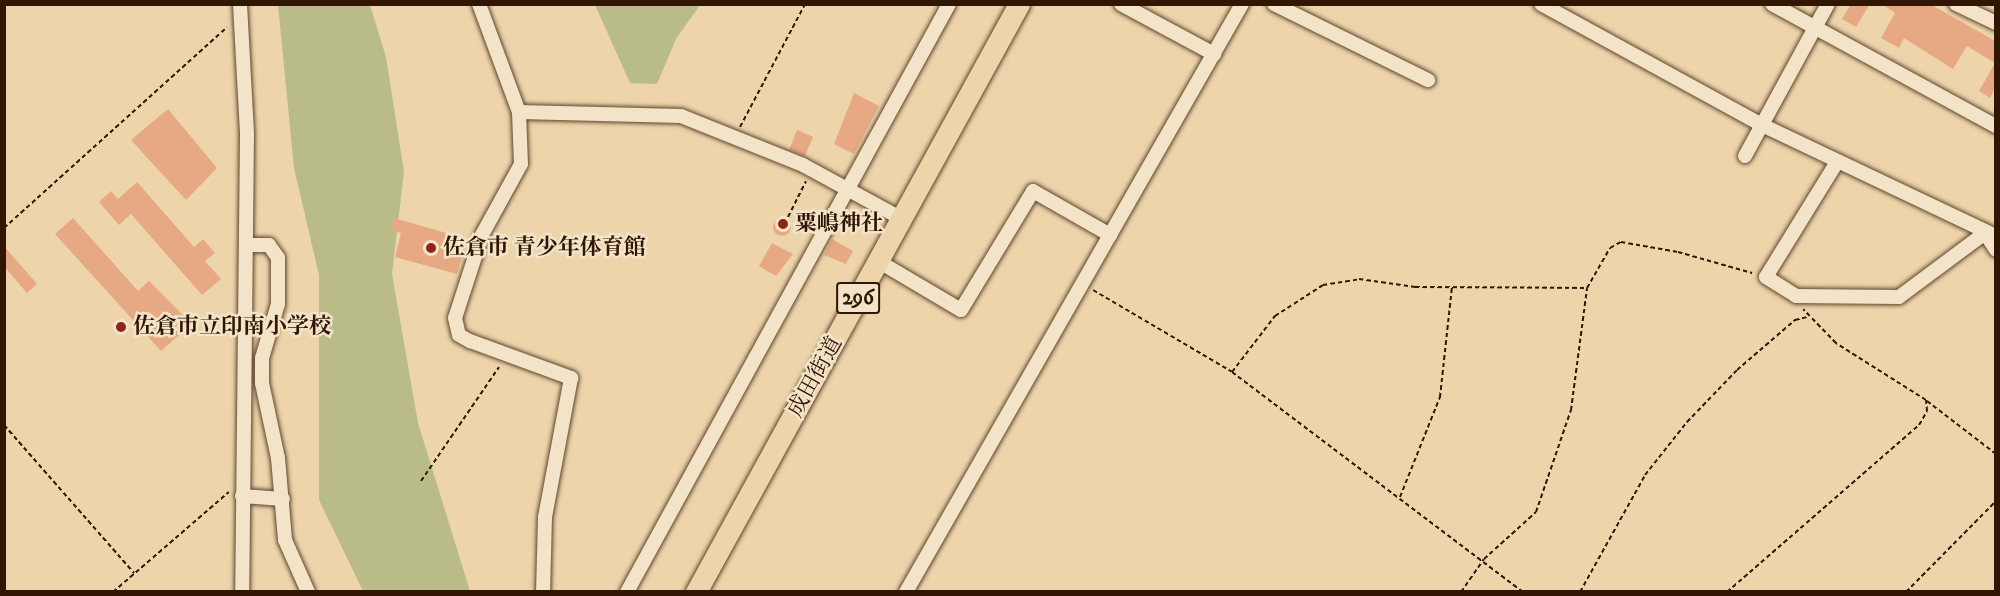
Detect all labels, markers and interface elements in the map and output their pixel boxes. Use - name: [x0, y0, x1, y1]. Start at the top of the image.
- place label: 粟嶋神社: [795, 211, 883, 237]
- marker: 粟嶋神社: [776, 217, 790, 231]
- place label: 佐倉市 青少年体育館: [443, 235, 646, 261]
- marker: 佐倉市 青少年体育館: [424, 241, 438, 255]
- road number: 296: [836, 280, 880, 316]
- place label: 佐倉市立印南小学校: [133, 314, 331, 340]
- marker: 佐倉市立印南小学校: [114, 320, 128, 334]
- street label: 成田街道: [782, 332, 848, 422]

